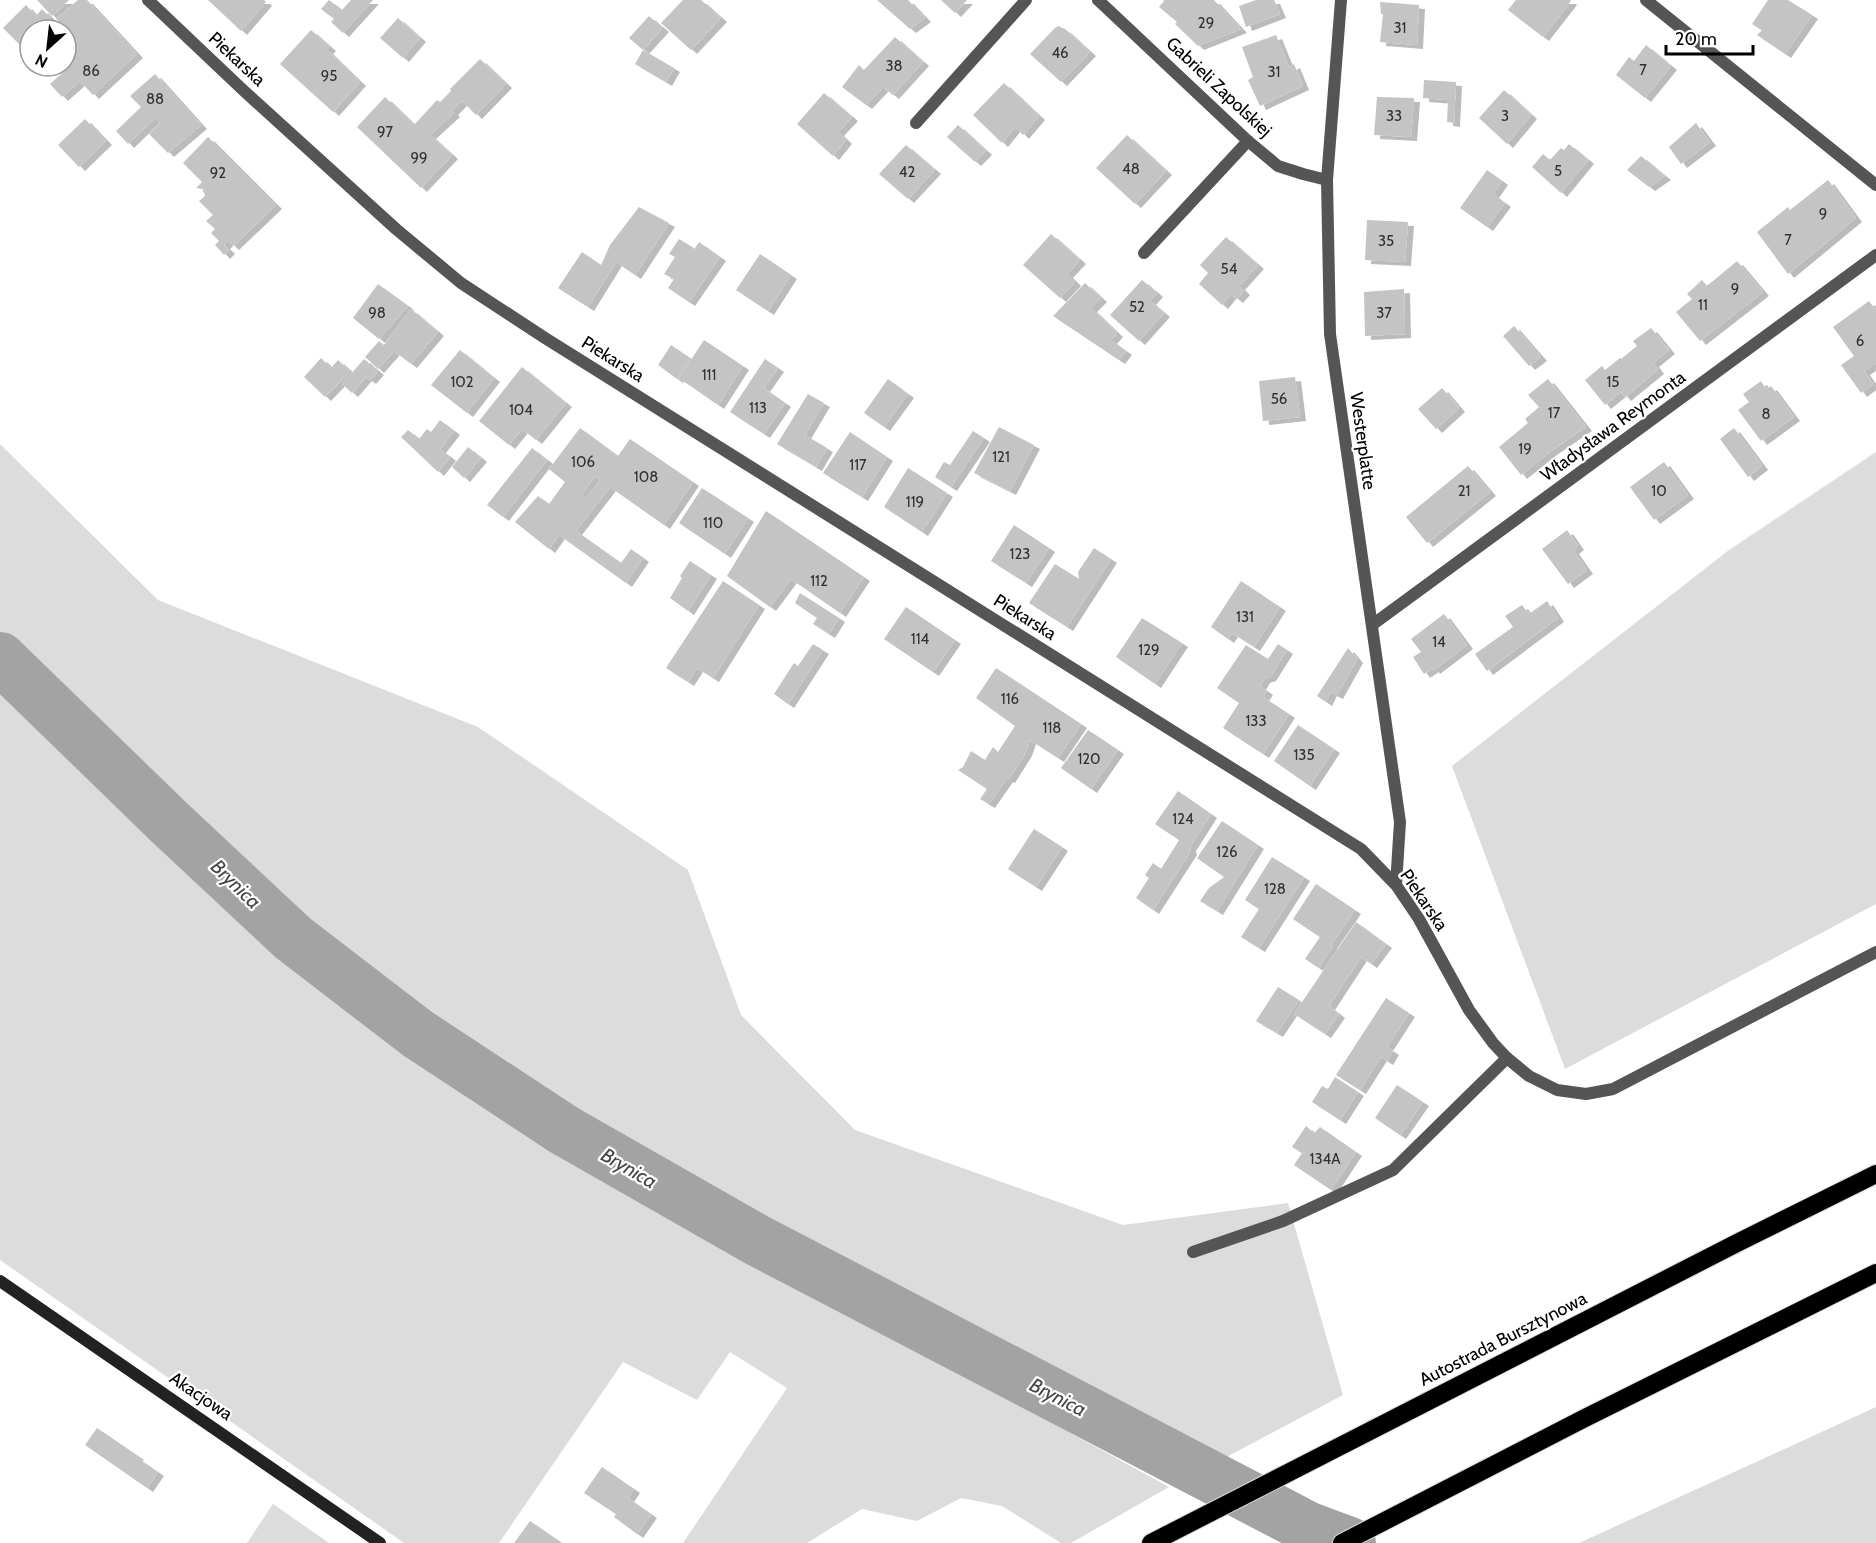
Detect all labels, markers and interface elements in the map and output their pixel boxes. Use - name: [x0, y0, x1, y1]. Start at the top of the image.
- house number: 29: [1198, 14, 1214, 32]
- north arrow: [18, 18, 78, 78]
- scale bar: [1666, 18, 1753, 56]
- house number: 31: [1393, 19, 1407, 37]
- street label: Piekarska: [204, 27, 270, 91]
- text: 20 m: [1675, 28, 1717, 50]
- street label: Gabrieli Zapolskiej: [1162, 32, 1276, 142]
- house number: 46: [1051, 44, 1069, 62]
- text: N: [32, 50, 51, 72]
- house number: 38: [885, 57, 903, 75]
- house number: 7: [1639, 61, 1647, 79]
- house number: 86: [82, 62, 100, 80]
- house number: 31: [1267, 63, 1281, 81]
- house number: 95: [321, 67, 337, 85]
- house number: 88: [146, 90, 164, 108]
- house number: 33: [1386, 107, 1402, 125]
- house number: 3: [1501, 107, 1509, 125]
- house number: 97: [377, 123, 393, 141]
- house number: 99: [410, 149, 428, 167]
- house number: 48: [1122, 160, 1140, 178]
- house number: 5: [1554, 162, 1562, 180]
- house number: 42: [899, 163, 915, 181]
- house number: 92: [210, 164, 226, 182]
- house number: 9: [1819, 205, 1827, 223]
- house number: 7: [1784, 231, 1792, 249]
- house number: 35: [1378, 232, 1394, 250]
- house number: 54: [1221, 260, 1238, 278]
- house number: 9: [1731, 280, 1739, 298]
- house number: 11: [1698, 296, 1708, 314]
- house number: 52: [1129, 298, 1145, 316]
- house number: 98: [368, 304, 386, 322]
- house number: 37: [1376, 304, 1392, 322]
- street label: Piekarska: [578, 331, 649, 387]
- house number: 6: [1856, 332, 1864, 350]
- house number: 111: [702, 366, 716, 384]
- street label: Władysława Reymonta: [1536, 366, 1690, 486]
- house number: 102: [450, 373, 474, 391]
- house number: 15: [1606, 373, 1620, 391]
- house number: 56: [1271, 390, 1287, 408]
- street label: Westerplatte: [1345, 391, 1381, 491]
- house number: 113: [749, 399, 767, 417]
- house number: 104: [509, 401, 533, 419]
- house number: 17: [1548, 404, 1561, 422]
- house number: 8: [1761, 405, 1771, 423]
- house number: 19: [1518, 440, 1532, 458]
- house number: 121: [992, 448, 1010, 466]
- house number: 106: [571, 453, 595, 471]
- house number: 117: [849, 456, 867, 474]
- house number: 108: [634, 468, 658, 486]
- house number: 21: [1458, 482, 1470, 500]
- house number: 10: [1651, 482, 1667, 500]
- house number: 119: [906, 493, 924, 511]
- house number: 110: [703, 514, 723, 532]
- house number: 123: [1010, 545, 1030, 563]
- house number: 112: [810, 572, 828, 590]
- street label: Piekarska: [990, 589, 1061, 645]
- house number: 131: [1236, 608, 1254, 626]
- house number: 114: [911, 630, 930, 648]
- house number: 14: [1432, 633, 1446, 651]
- house number: 129: [1138, 641, 1160, 659]
- house number: 116: [1001, 690, 1019, 708]
- house number: 133: [1245, 712, 1267, 730]
- house number: 118: [1043, 719, 1061, 737]
- house number: 135: [1293, 746, 1315, 764]
- house number: 120: [1077, 750, 1101, 768]
- house number: 124: [1172, 810, 1194, 828]
- house number: 126: [1216, 843, 1238, 861]
- water label: Brynica: [206, 854, 266, 914]
- street label: Piekarska: [1395, 865, 1453, 935]
- house number: 128: [1264, 880, 1286, 898]
- water label: Brynica: [597, 1143, 661, 1193]
- house number: 134A: [1310, 1150, 1341, 1168]
- street label: Autostrada Bursztynowa: [1416, 1287, 1591, 1391]
- street label: Akacjowa: [165, 1367, 237, 1425]
- water label: Brynica: [1026, 1373, 1090, 1421]

